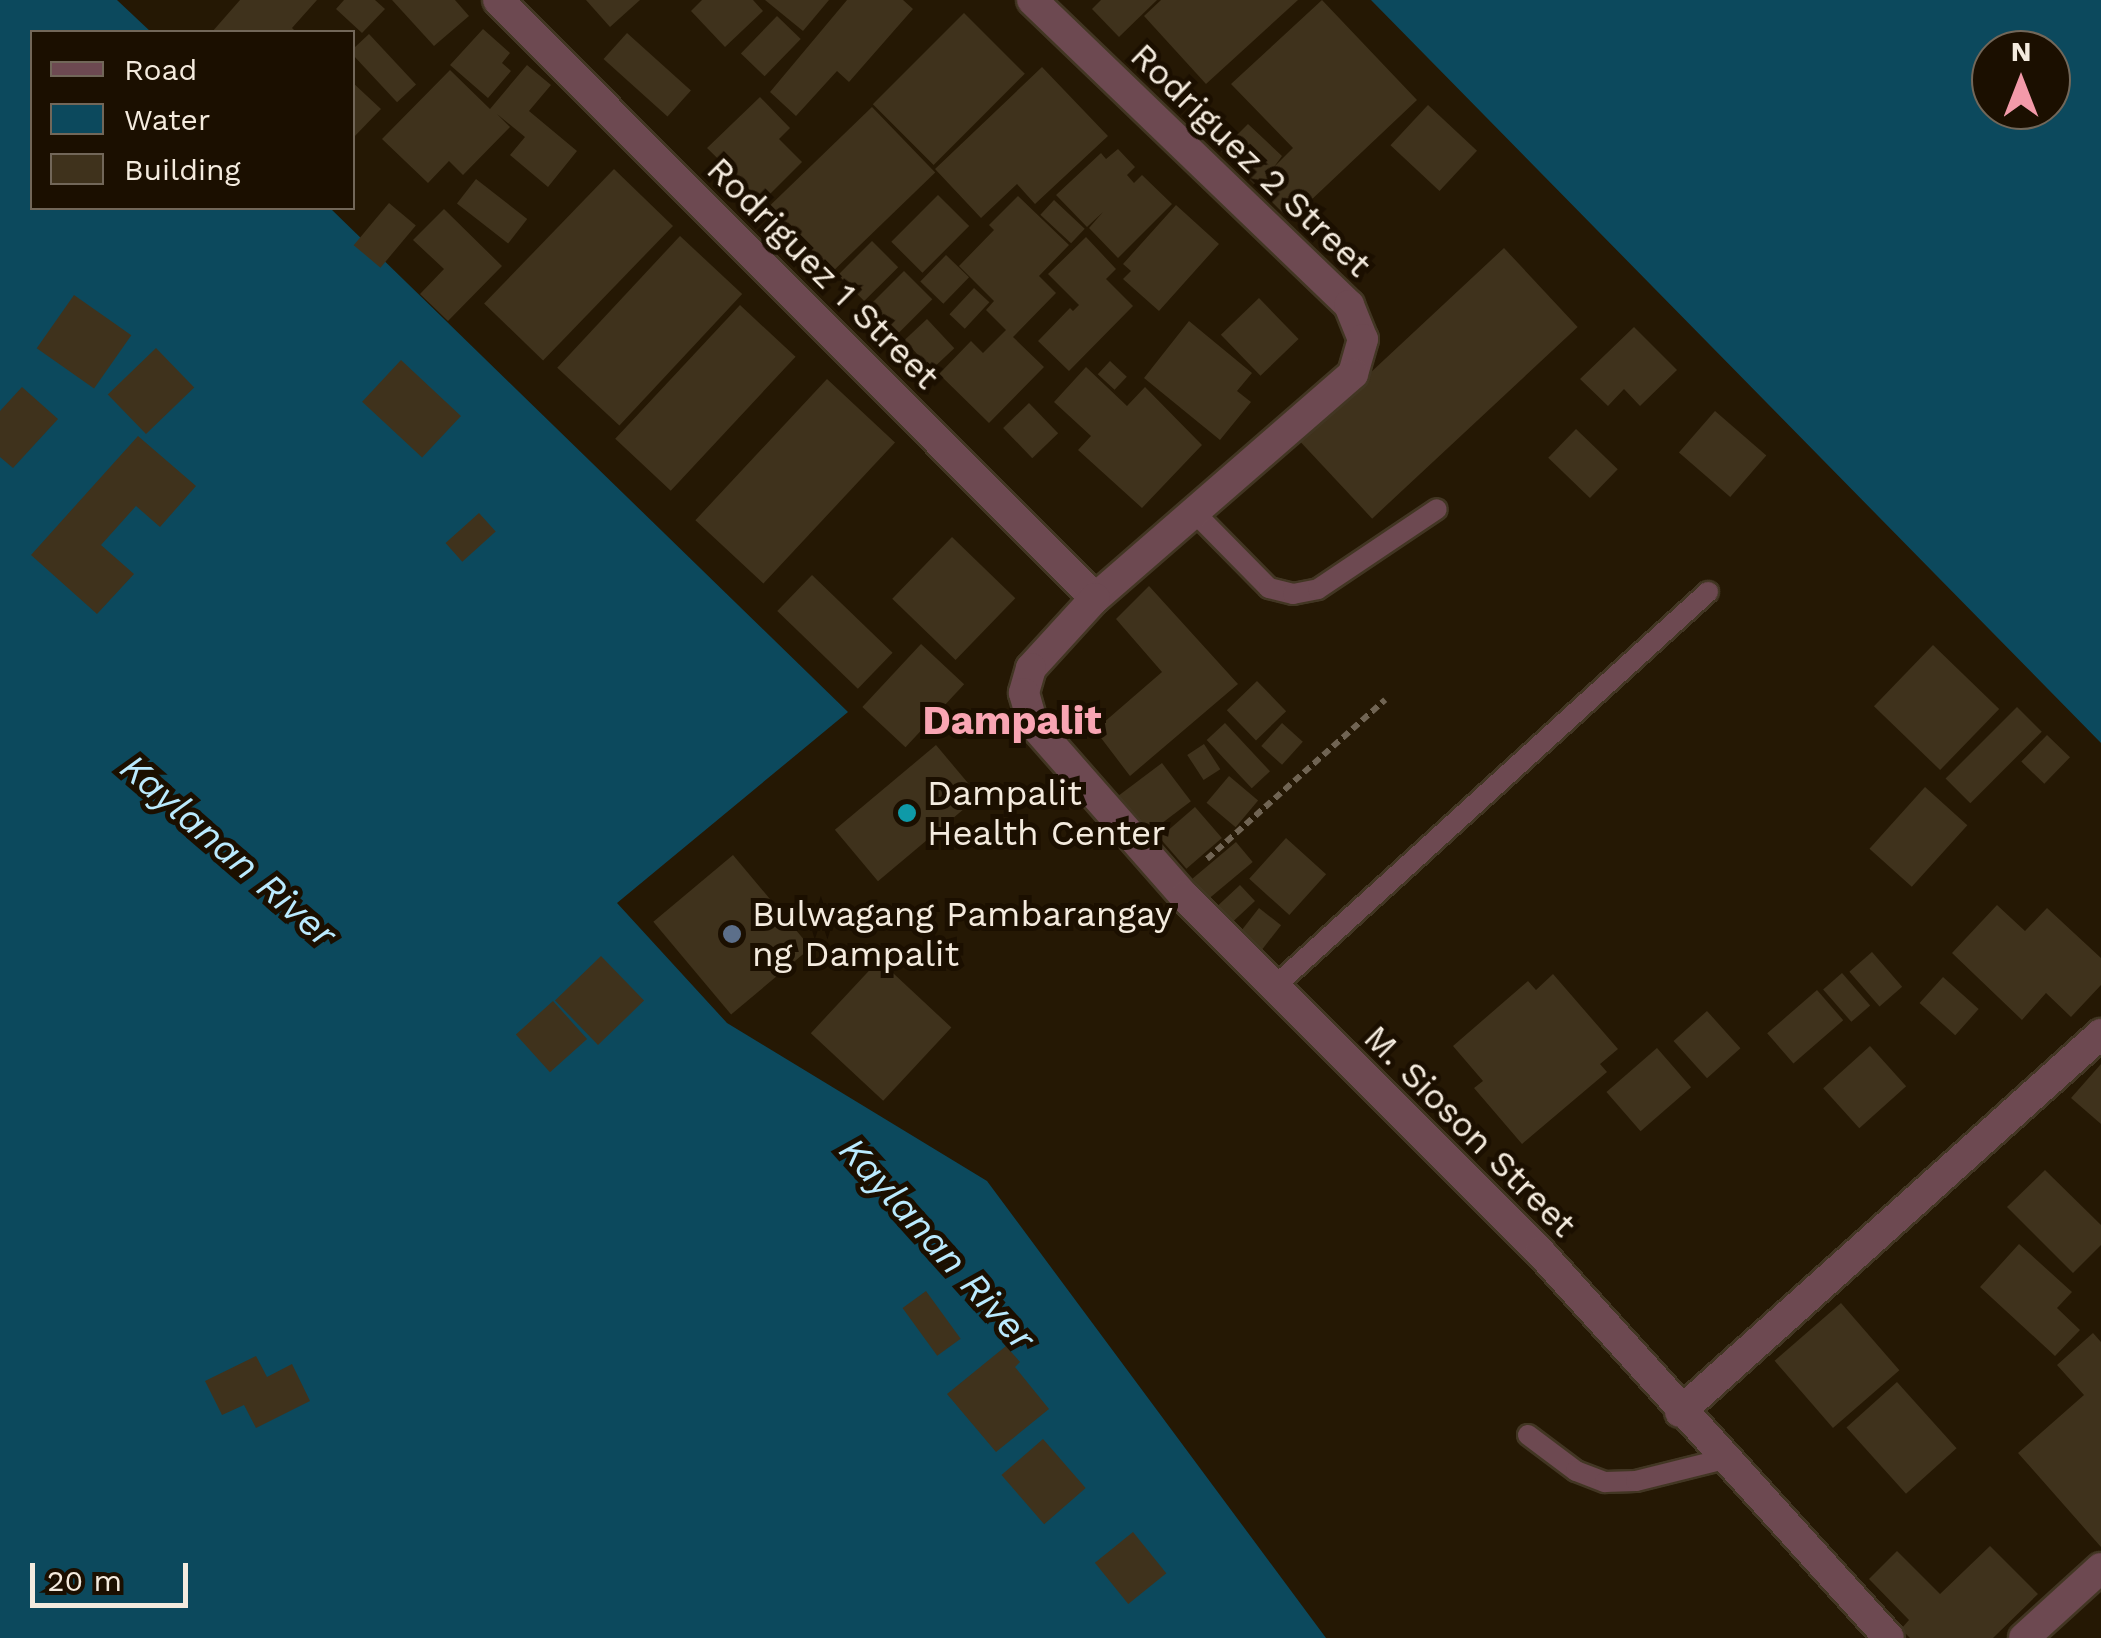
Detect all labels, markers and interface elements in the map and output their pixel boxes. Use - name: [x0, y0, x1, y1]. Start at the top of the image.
- legend: [30, 30, 355, 210]
- north arrow: [1971, 30, 2071, 130]
- street label: Rodriguez 2 Street: [1122, 34, 1380, 286]
- text: N: [2011, 35, 2031, 68]
- text: Road: [124, 52, 197, 87]
- text: Water: [124, 102, 210, 137]
- street label: Rodriguez 1 Street: [698, 148, 948, 398]
- text: Building: [124, 152, 241, 187]
- district label: Dampalit: [922, 697, 1102, 745]
- water label: Kaylanan River: [111, 745, 345, 957]
- place label: Dampalit Health Center: [927, 772, 1165, 854]
- marker: Dampalit Health Center: [896, 802, 918, 824]
- place label: Bulwagang Pambarangay ng Dampalit: [752, 893, 1173, 975]
- marker: Bulwagang Pambarangay ng Dampalit: [721, 923, 743, 945]
- street label: M. Sioson Street: [1355, 1016, 1585, 1246]
- water label: Kaylanan River: [829, 1128, 1045, 1360]
- scale bar: [35, 1543, 192, 1605]
- text: 20 m: [47, 1563, 122, 1598]

